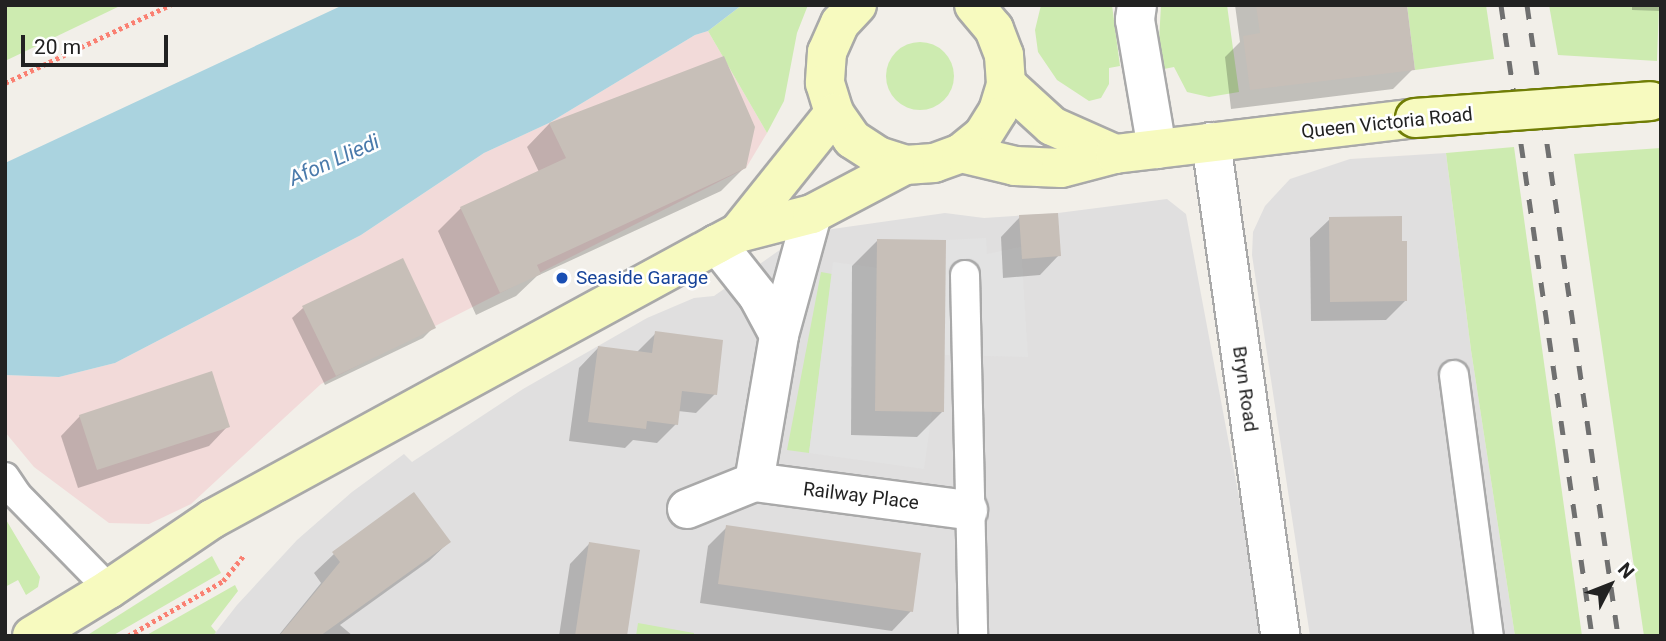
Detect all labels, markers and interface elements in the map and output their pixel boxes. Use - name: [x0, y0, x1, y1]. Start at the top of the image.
- scale bar: [24, 21, 172, 65]
- text: 20 m: [34, 35, 81, 59]
- street label: Queen Victoria Road: [1300, 103, 1474, 143]
- water label: Afon Lliedi: [285, 129, 383, 191]
- place label: Seaside Garage: [576, 267, 708, 289]
- marker: Seaside Garage: [554, 270, 570, 286]
- street label: Bryn Road: [1228, 345, 1262, 433]
- street label: Railway Place: [802, 478, 920, 514]
- north arrow: [1575, 550, 1645, 620]
- text: N: [1613, 558, 1639, 583]

